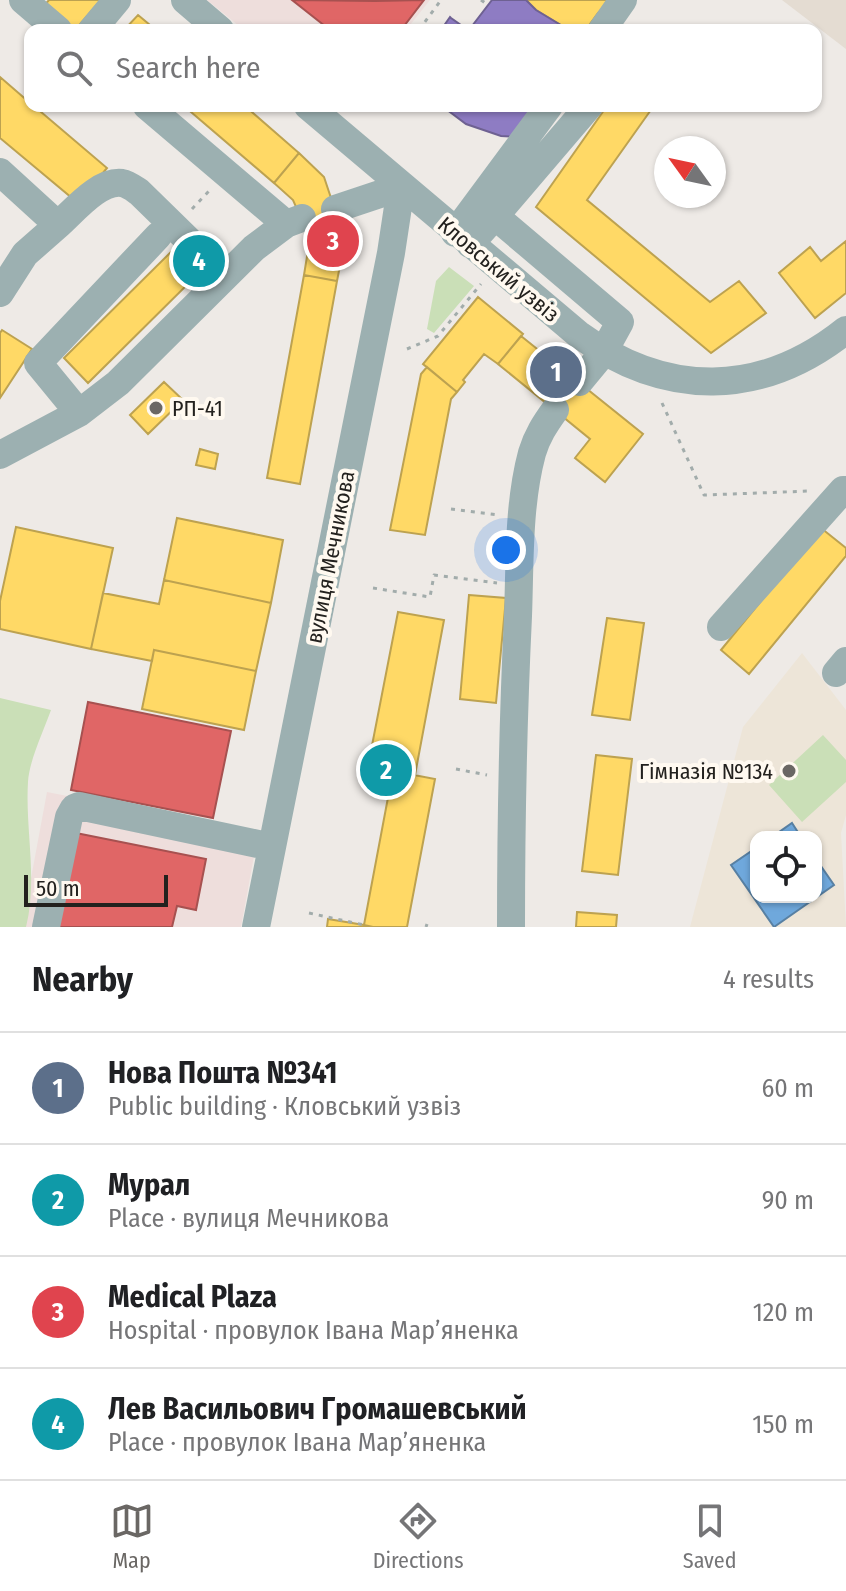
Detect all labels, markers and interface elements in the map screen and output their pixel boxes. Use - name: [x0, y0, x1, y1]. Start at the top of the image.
- search box: [24, 24, 822, 112]
- icon: search: [52, 46, 96, 90]
- text: Search here: [116, 50, 261, 86]
- north arrow: [654, 136, 726, 208]
- pin: 3: [307, 211, 359, 271]
- street label: Кловський узвіз: [432, 211, 565, 328]
- pin: 4: [173, 231, 225, 291]
- pin: 1: [530, 342, 582, 402]
- place label: РП-41: [172, 395, 223, 422]
- marker: РП-41: [147, 399, 165, 417]
- street label: вулиця Мечникова: [301, 468, 360, 646]
- your location: [486, 530, 526, 570]
- pin: 2: [360, 740, 412, 800]
- place label: Гімназія №134: [639, 758, 773, 785]
- marker: Гімназія №134: [780, 762, 798, 780]
- map controls: [750, 831, 822, 903]
- button: locate: [750, 831, 822, 903]
- scale bar: [24, 871, 168, 907]
- text: 50 m: [36, 875, 80, 902]
- text: Nearby: [32, 959, 133, 1000]
- text: 4 results: [723, 964, 814, 995]
- text: Нова Пошта №341: [108, 1055, 337, 1091]
- text: 1: [53, 1073, 64, 1104]
- text: 60 m: [761, 1073, 814, 1104]
- text: Public building · Кловський узвіз: [108, 1091, 461, 1122]
- text: Мурал: [108, 1167, 190, 1203]
- text: 2: [52, 1185, 64, 1216]
- text: 90 m: [762, 1185, 814, 1216]
- text: Place · вулиця Мечникова: [108, 1203, 389, 1234]
- text: Medical Plaza: [108, 1279, 277, 1315]
- text: 3: [52, 1297, 64, 1328]
- text: 120 m: [753, 1297, 814, 1328]
- text: Hospital · провулок Івана Марʼяненка: [108, 1315, 519, 1346]
- text: Лев Васильович Громашевський: [108, 1391, 527, 1427]
- text: 4: [51, 1409, 65, 1440]
- text: 150 m: [752, 1409, 814, 1440]
- text: Place · провулок Івана Марʼяненка: [108, 1427, 486, 1458]
- tab: Map: [110, 1499, 154, 1574]
- tab: Directions: [373, 1499, 464, 1574]
- tab: Saved: [683, 1499, 736, 1574]

